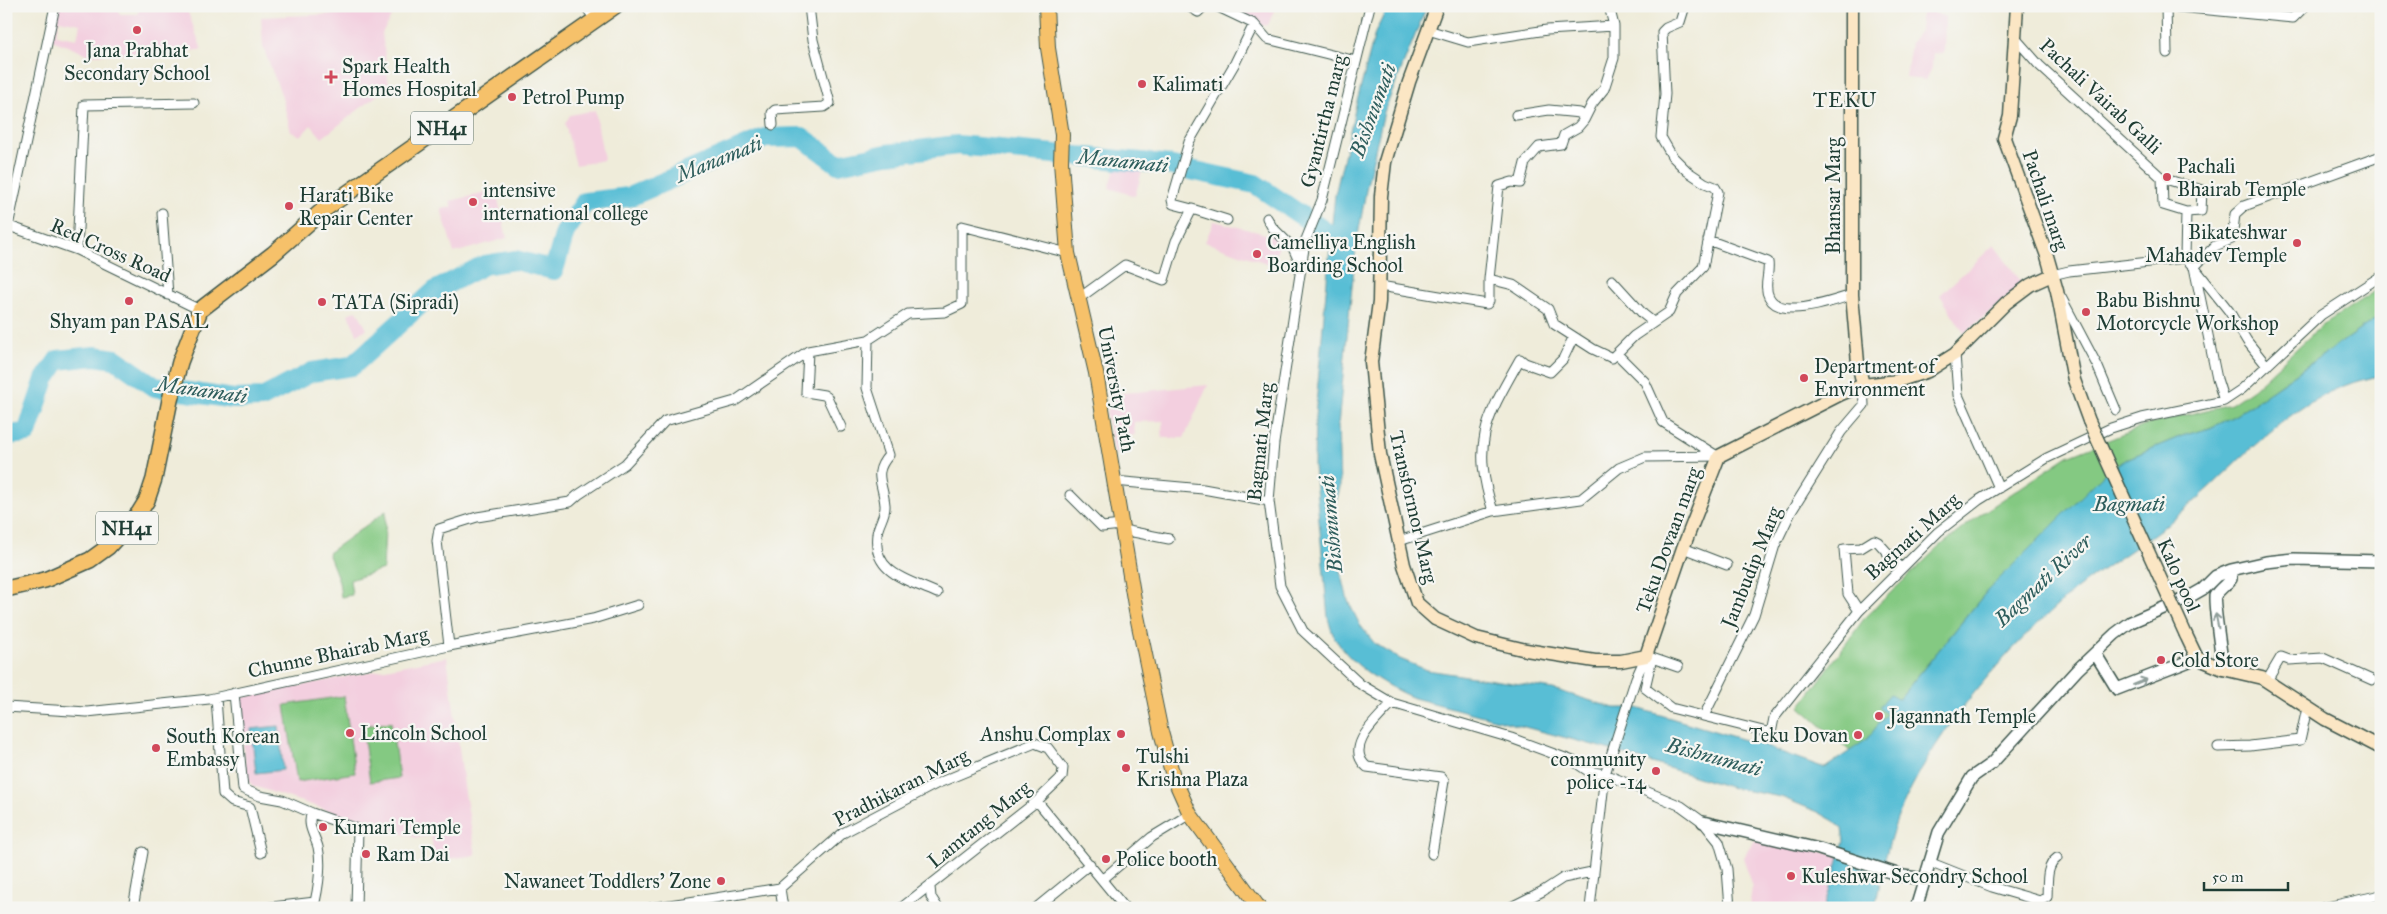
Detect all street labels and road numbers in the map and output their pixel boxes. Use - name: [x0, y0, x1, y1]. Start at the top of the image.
- street label: Pachali Vairab Galli: [2035, 33, 2167, 159]
- street label: Gyantirtha marg: [1295, 51, 1352, 190]
- road number: NH41: [411, 112, 473, 144]
- street label: Bhansar Marg: [1821, 137, 1846, 255]
- street label: Pachali marg: [2017, 147, 2075, 254]
- street label: Red Cross Road: [47, 213, 175, 287]
- street label: University Path: [1093, 324, 1141, 454]
- street label: Bagmati Marg: [1242, 381, 1279, 503]
- street label: Transformor Marg: [1384, 428, 1443, 587]
- street label: Teku Dovaan marg: [1630, 463, 1707, 617]
- street label: Bagmati Marg: [1860, 487, 1965, 585]
- street label: Jambudip Marg: [1715, 502, 1787, 633]
- road number: NH41: [96, 512, 158, 544]
- street label: Kalo pool: [2152, 534, 2206, 616]
- street label: Chunne Bhairab Marg: [246, 621, 431, 684]
- street label: Pradhikaran Marg: [829, 742, 974, 832]
- street label: Lamtang Marg: [923, 775, 1037, 874]

